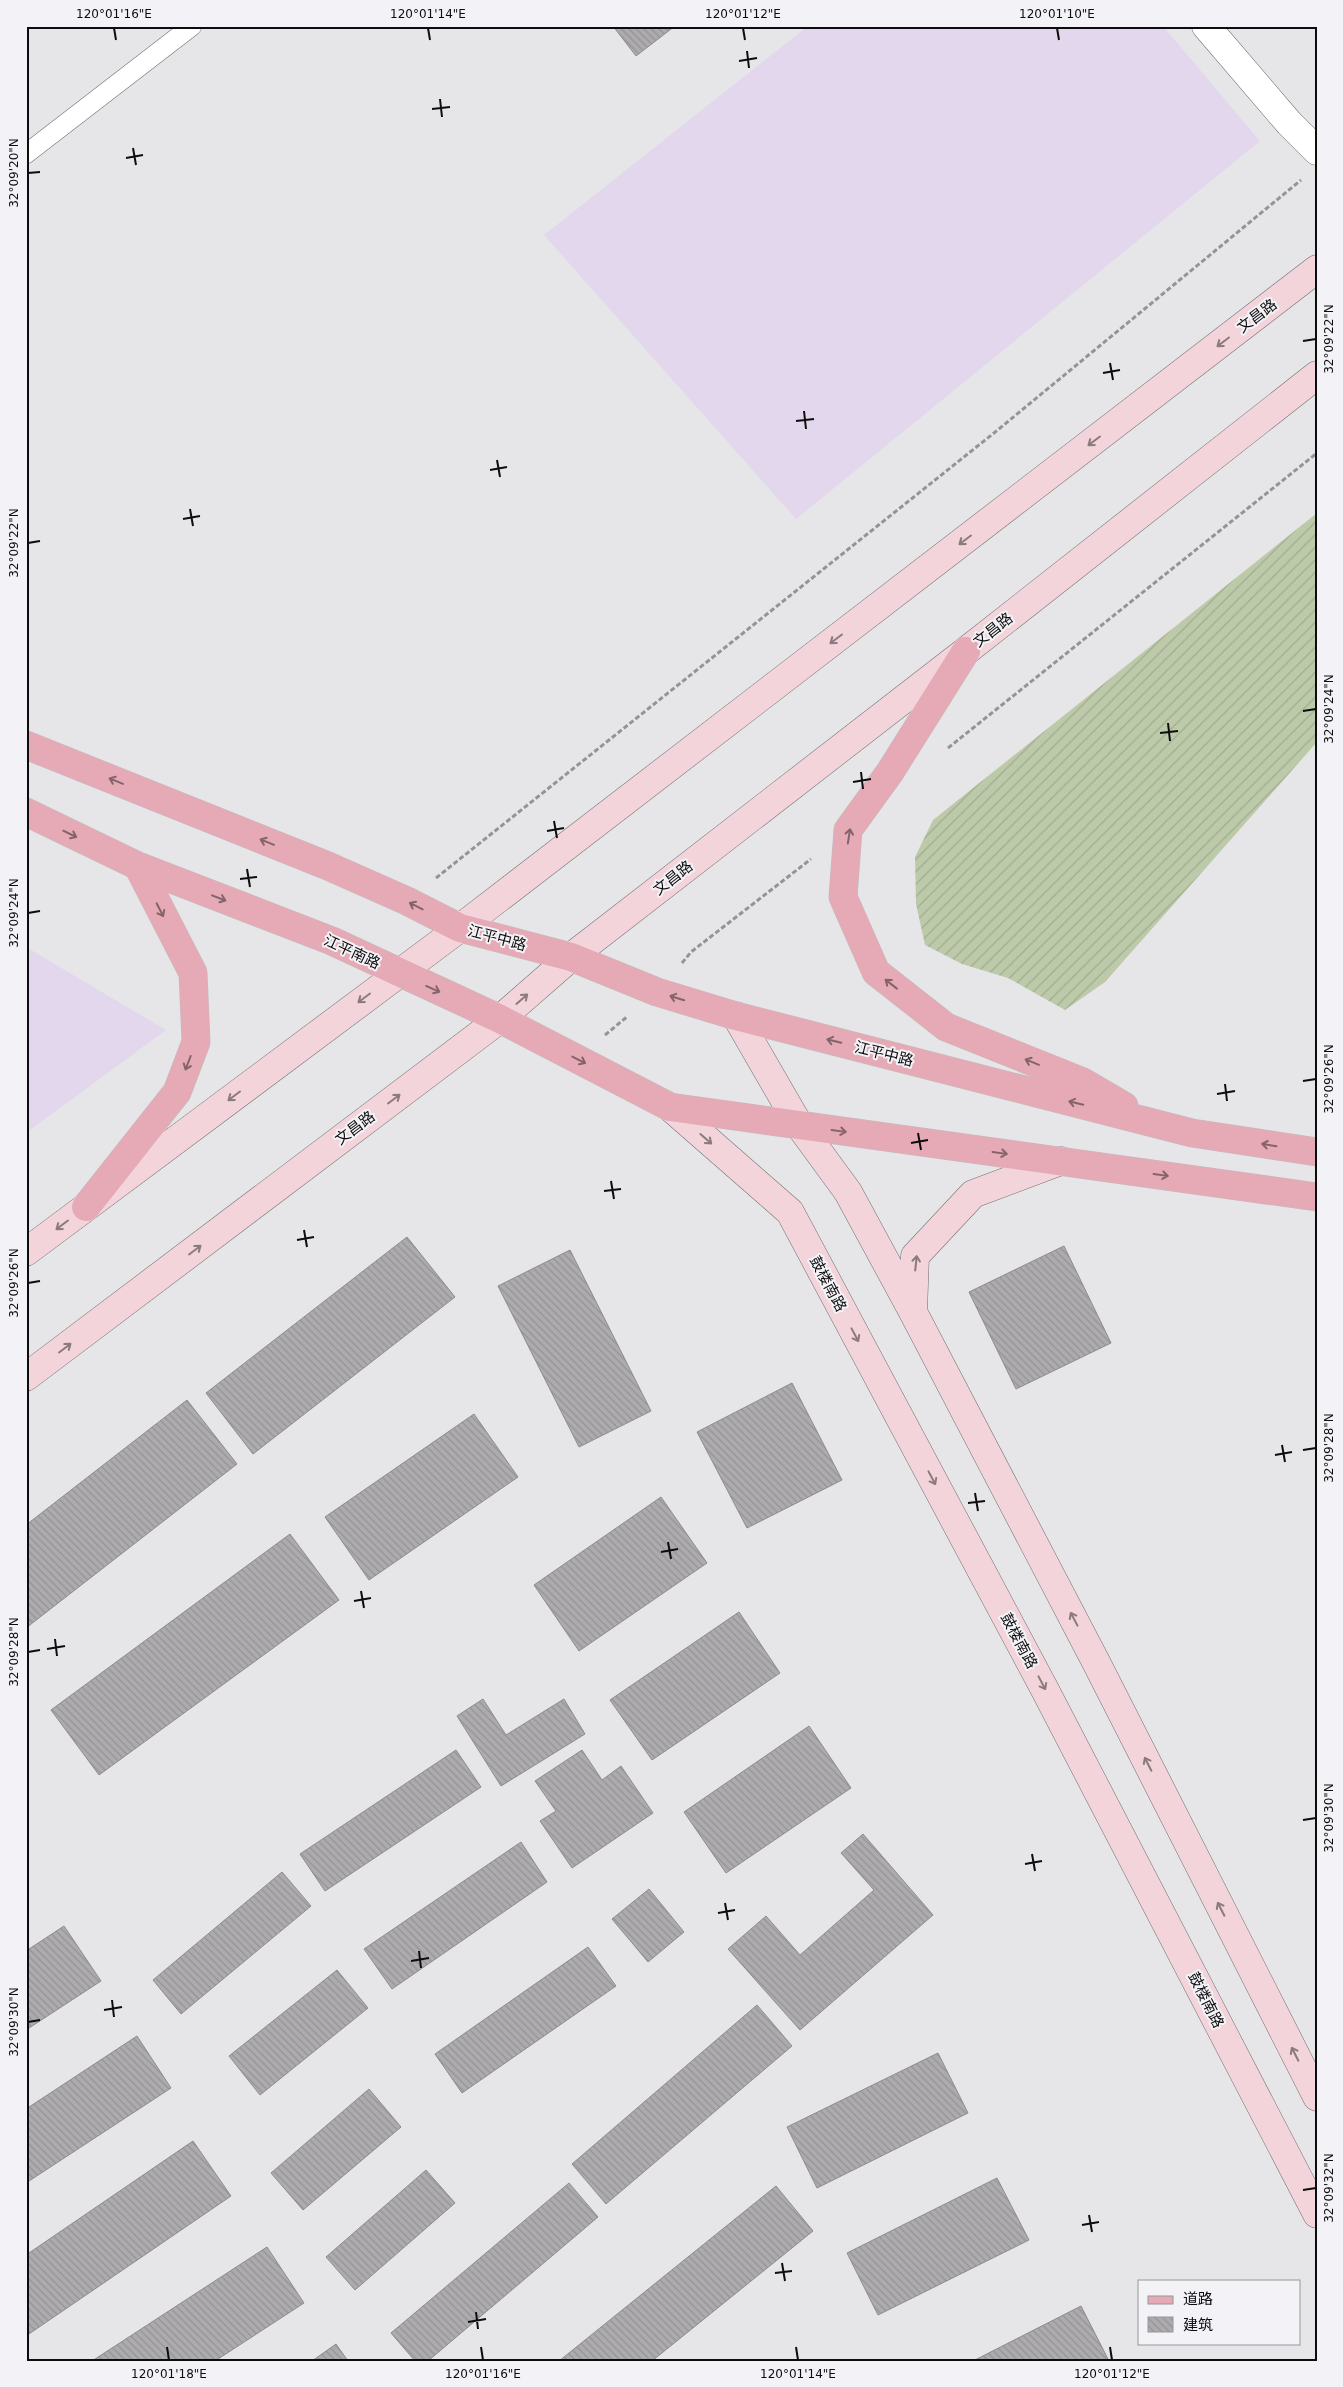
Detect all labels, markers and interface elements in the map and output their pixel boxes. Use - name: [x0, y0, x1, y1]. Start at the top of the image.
- text: 120°01'16"E: [76, 7, 152, 21]
- text: 120°01'14"E: [390, 7, 466, 21]
- text: 120°01'12"E: [705, 7, 781, 21]
- text: 120°01'10"E: [1019, 7, 1095, 21]
- text: 32°09'20"N: [7, 138, 21, 208]
- street label: 文昌路: [1234, 295, 1280, 337]
- text: 32°09'22"N: [1322, 304, 1336, 374]
- one-way arrow: [1217, 337, 1230, 348]
- one-way arrow: [1087, 436, 1101, 446]
- text: 32°09'22"N: [7, 508, 21, 578]
- one-way arrow: [958, 535, 972, 545]
- street label: 文昌路: [970, 609, 1016, 651]
- one-way arrow: [829, 634, 843, 644]
- text: 32°09'24"N: [1322, 674, 1336, 744]
- one-way arrow: [109, 776, 124, 786]
- one-way arrow: [844, 828, 854, 844]
- one-way arrow: [62, 829, 77, 839]
- one-way arrow: [260, 837, 275, 846]
- street label: 文昌路: [650, 857, 696, 899]
- text: 32°09'24"N: [7, 878, 21, 948]
- one-way arrow: [211, 894, 226, 903]
- one-way arrow: [409, 901, 424, 910]
- one-way arrow: [155, 902, 165, 917]
- street label: 江平中路: [466, 922, 528, 954]
- street label: 江平南路: [321, 931, 383, 973]
- one-way arrow: [885, 978, 898, 989]
- one-way arrow: [425, 984, 440, 994]
- one-way arrow: [358, 993, 371, 1004]
- one-way arrow: [516, 993, 529, 1005]
- one-way arrow: [669, 993, 685, 1003]
- one-way arrow: [826, 1036, 842, 1045]
- street label: 江平中路: [853, 1038, 915, 1070]
- text: 32°09'26"N: [1322, 1044, 1336, 1114]
- one-way arrow: [183, 1055, 192, 1070]
- one-way arrow: [571, 1056, 586, 1065]
- one-way arrow: [1025, 1056, 1040, 1066]
- one-way arrow: [227, 1091, 241, 1101]
- one-way arrow: [387, 1093, 400, 1104]
- one-way arrow: [1068, 1098, 1084, 1107]
- street label: 文昌路: [332, 1107, 378, 1149]
- one-way arrow: [831, 1126, 847, 1136]
- one-way arrow: [700, 1133, 713, 1145]
- one-way arrow: [1261, 1139, 1277, 1149]
- one-way arrow: [992, 1148, 1008, 1158]
- one-way arrow: [1153, 1171, 1169, 1181]
- one-way arrow: [55, 1220, 69, 1230]
- one-way arrow: [188, 1244, 201, 1255]
- text: 32°09'26"N: [7, 1248, 21, 1318]
- street label: 鼓楼南路: [806, 1253, 850, 1315]
- one-way arrow: [911, 1256, 921, 1272]
- one-way arrow: [851, 1327, 861, 1341]
- one-way arrow: [58, 1342, 71, 1353]
- text: 32°09'28"N: [1322, 1413, 1336, 1483]
- one-way arrow: [928, 1470, 937, 1485]
- street label: 鼓楼南路: [997, 1610, 1041, 1672]
- one-way arrow: [1069, 1612, 1079, 1627]
- text: 32°09'28"N: [7, 1617, 21, 1687]
- one-way arrow: [1037, 1675, 1047, 1690]
- one-way arrow: [1143, 1757, 1152, 1772]
- text: 32°09'30"N: [1322, 1783, 1336, 1853]
- one-way arrow: [1216, 1902, 1225, 1917]
- street label: 鼓楼南路: [1184, 1969, 1228, 2031]
- text: 32°09'30"N: [7, 1987, 21, 2057]
- one-way arrow: [1290, 2047, 1299, 2062]
- text: 32°09'32"N: [1322, 2153, 1336, 2223]
- legend: [1138, 2280, 1300, 2344]
- text: 道路: [1183, 2290, 1213, 2308]
- text: 建筑: [1183, 2316, 1213, 2334]
- text: 120°01'18"E: [131, 2367, 207, 2381]
- text: 120°01'16"E: [445, 2367, 521, 2381]
- text: 120°01'14"E: [760, 2367, 836, 2381]
- text: 120°01'12"E: [1074, 2367, 1150, 2381]

